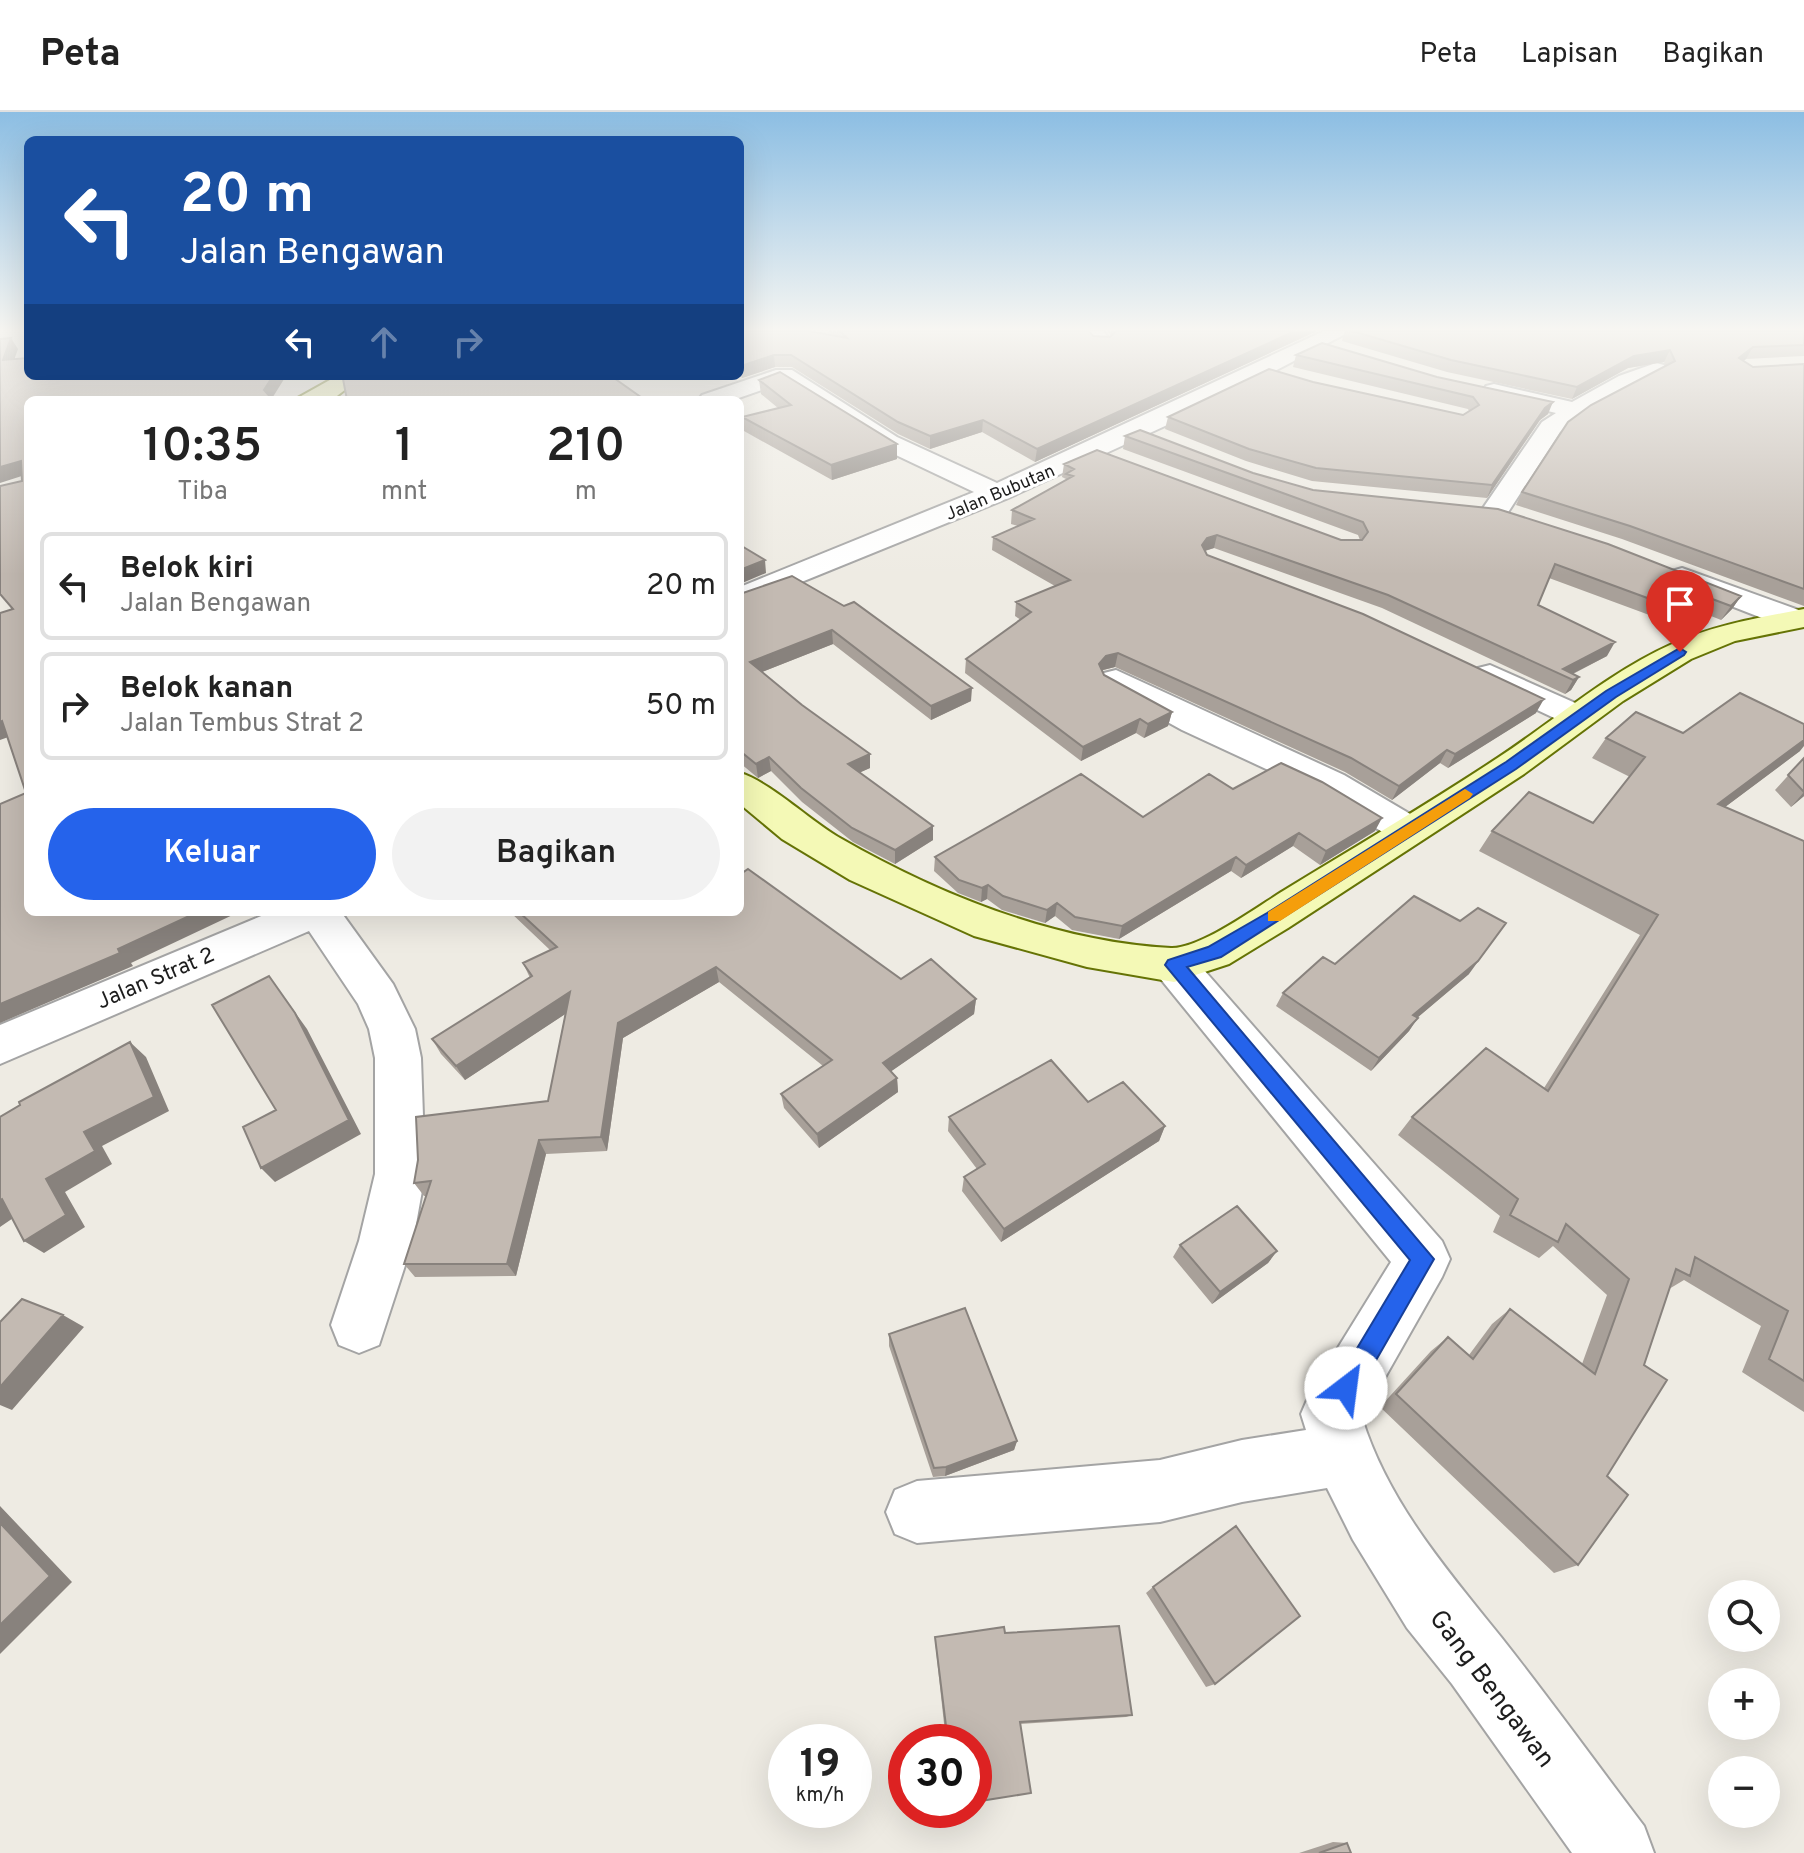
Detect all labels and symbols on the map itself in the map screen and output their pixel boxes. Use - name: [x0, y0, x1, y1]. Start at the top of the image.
- street label: Jalan Bubutan: [942, 460, 1059, 527]
- pin: [1646, 570, 1714, 652]
- street label: Jalan Strat 2: [93, 942, 219, 1016]
- position arrow: [1304, 1346, 1388, 1430]
- street label: Gang Bengawan: [1421, 1604, 1561, 1775]
- speed limit sign: 30: [888, 1724, 992, 1828]

